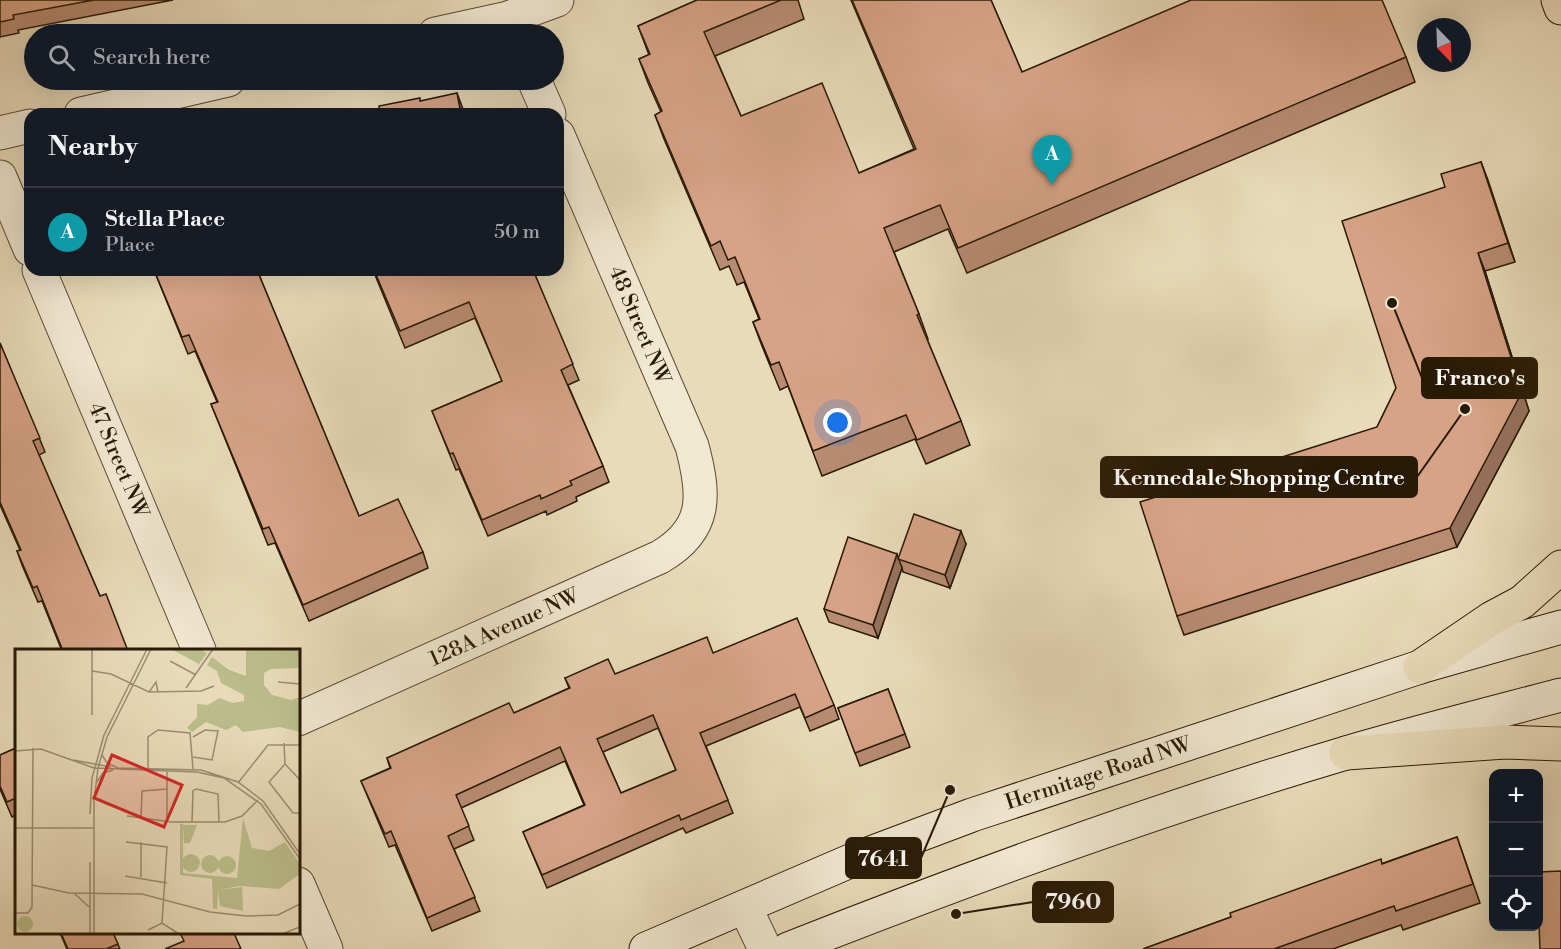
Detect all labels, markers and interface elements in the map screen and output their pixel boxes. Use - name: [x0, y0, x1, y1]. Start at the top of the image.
- north arrow: [1417, 18, 1471, 72]
- search box: [24, 24, 564, 90]
- icon: search: [45, 41, 78, 74]
- text: Search here: [93, 44, 210, 71]
- text: Nearby: [48, 131, 138, 163]
- pin: A: [1032, 136, 1072, 185]
- text: Stella Place: [105, 206, 225, 233]
- text: A: [60, 220, 75, 245]
- text: 50 m: [494, 220, 540, 245]
- text: Place: [105, 233, 155, 258]
- street label: 48 Street NW: [603, 262, 676, 389]
- callout: Franco's: [1422, 358, 1537, 398]
- text: Franco's: [1435, 365, 1525, 392]
- street label: 47 Street NW: [82, 399, 154, 523]
- your location: [823, 408, 852, 437]
- callout: Kennedale Shopping Centre: [1101, 457, 1417, 497]
- text: Kennedale Shopping Centre: [1113, 465, 1405, 492]
- street label: 128A Avenue NW: [425, 583, 584, 673]
- inset map: [15, 649, 300, 934]
- street label: Hermitage Road NW: [1002, 731, 1195, 816]
- map controls: [1489, 769, 1543, 931]
- button: +: [1489, 769, 1543, 823]
- button: −: [1489, 823, 1543, 877]
- callout: 7641: [846, 838, 921, 878]
- text: 7641: [857, 846, 909, 873]
- button: locate: [1489, 877, 1543, 931]
- callout: 7960: [1033, 882, 1113, 922]
- text: 7960: [1045, 889, 1101, 916]

